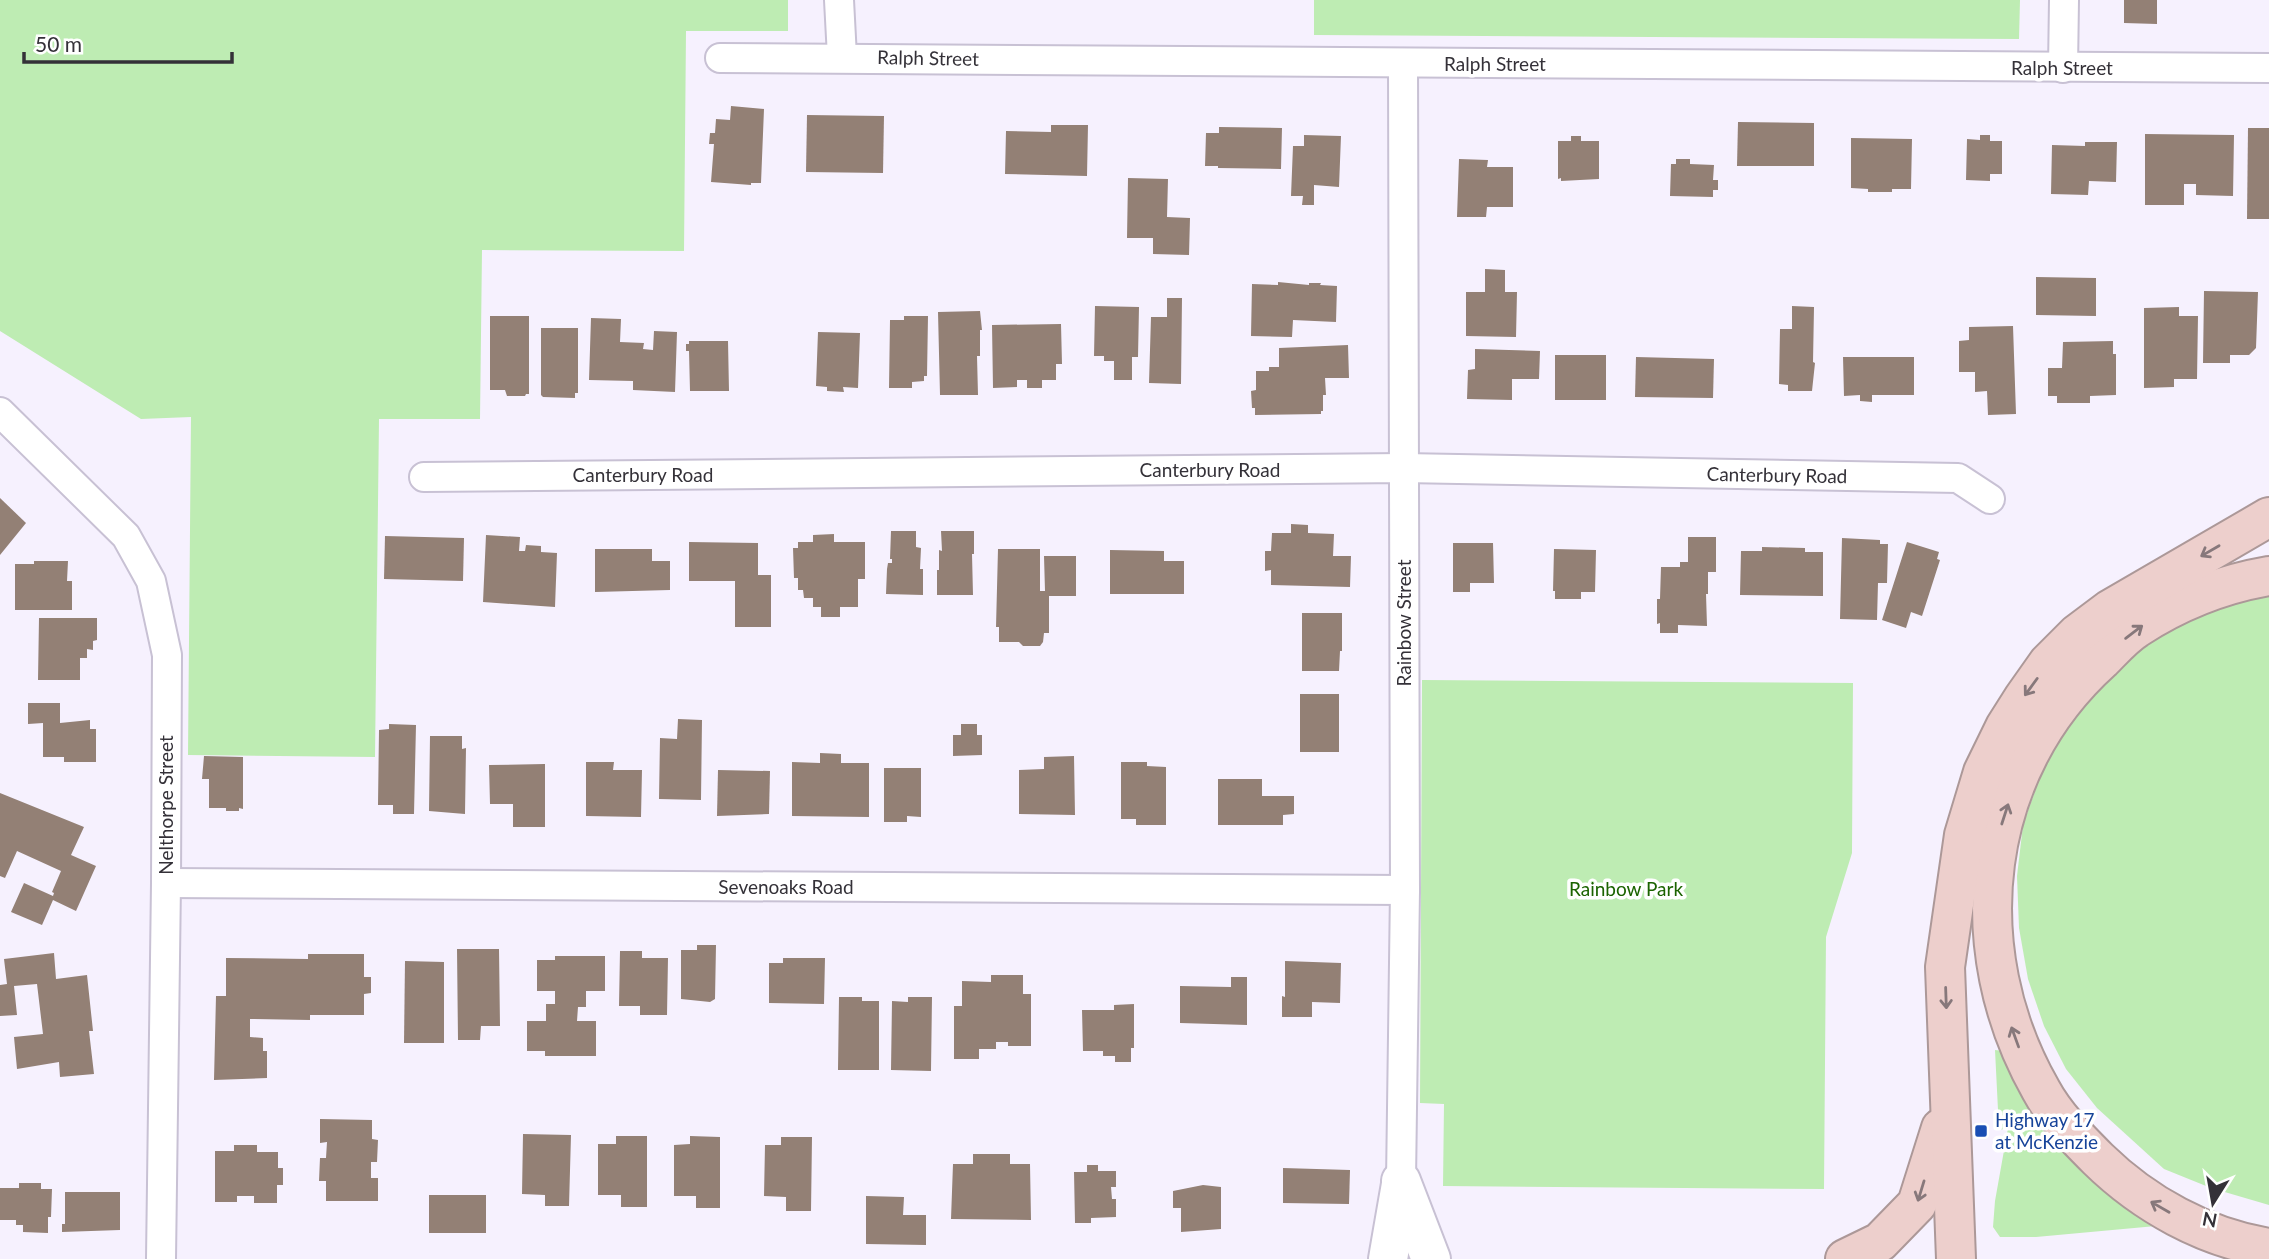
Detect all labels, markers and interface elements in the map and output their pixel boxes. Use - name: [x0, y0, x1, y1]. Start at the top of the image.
- scale bar: [24, 21, 233, 65]
- text: 50 m: [35, 31, 82, 56]
- street label: Ralph Street: [877, 45, 979, 70]
- street label: Ralph Street: [1444, 52, 1546, 75]
- street label: Ralph Street: [2011, 56, 2113, 79]
- street label: Canterbury Road: [1140, 458, 1280, 481]
- street label: Canterbury Road: [1706, 462, 1848, 487]
- street label: Canterbury Road: [573, 463, 713, 486]
- one-way arrow: [2200, 544, 2220, 558]
- street label: Rainbow Street: [1392, 559, 1415, 687]
- one-way arrow: [2124, 624, 2143, 639]
- one-way arrow: [2024, 677, 2038, 696]
- street label: Nelthorpe Street: [154, 735, 177, 875]
- one-way arrow: [1999, 803, 2012, 825]
- street label: Sevenoaks Road: [718, 875, 854, 898]
- park label: Rainbow Park: [1569, 877, 1683, 900]
- one-way arrow: [1939, 986, 1952, 1009]
- one-way arrow: [2008, 1026, 2021, 1048]
- place label: Highway 17 at McKenzie: [1995, 1108, 2098, 1153]
- marker: Highway 17 at McKenzie: [1973, 1123, 1989, 1139]
- north arrow: [2178, 1168, 2248, 1238]
- one-way arrow: [1914, 1180, 1927, 1202]
- one-way arrow: [2150, 1200, 2171, 1213]
- text: N: [2200, 1207, 2219, 1233]

